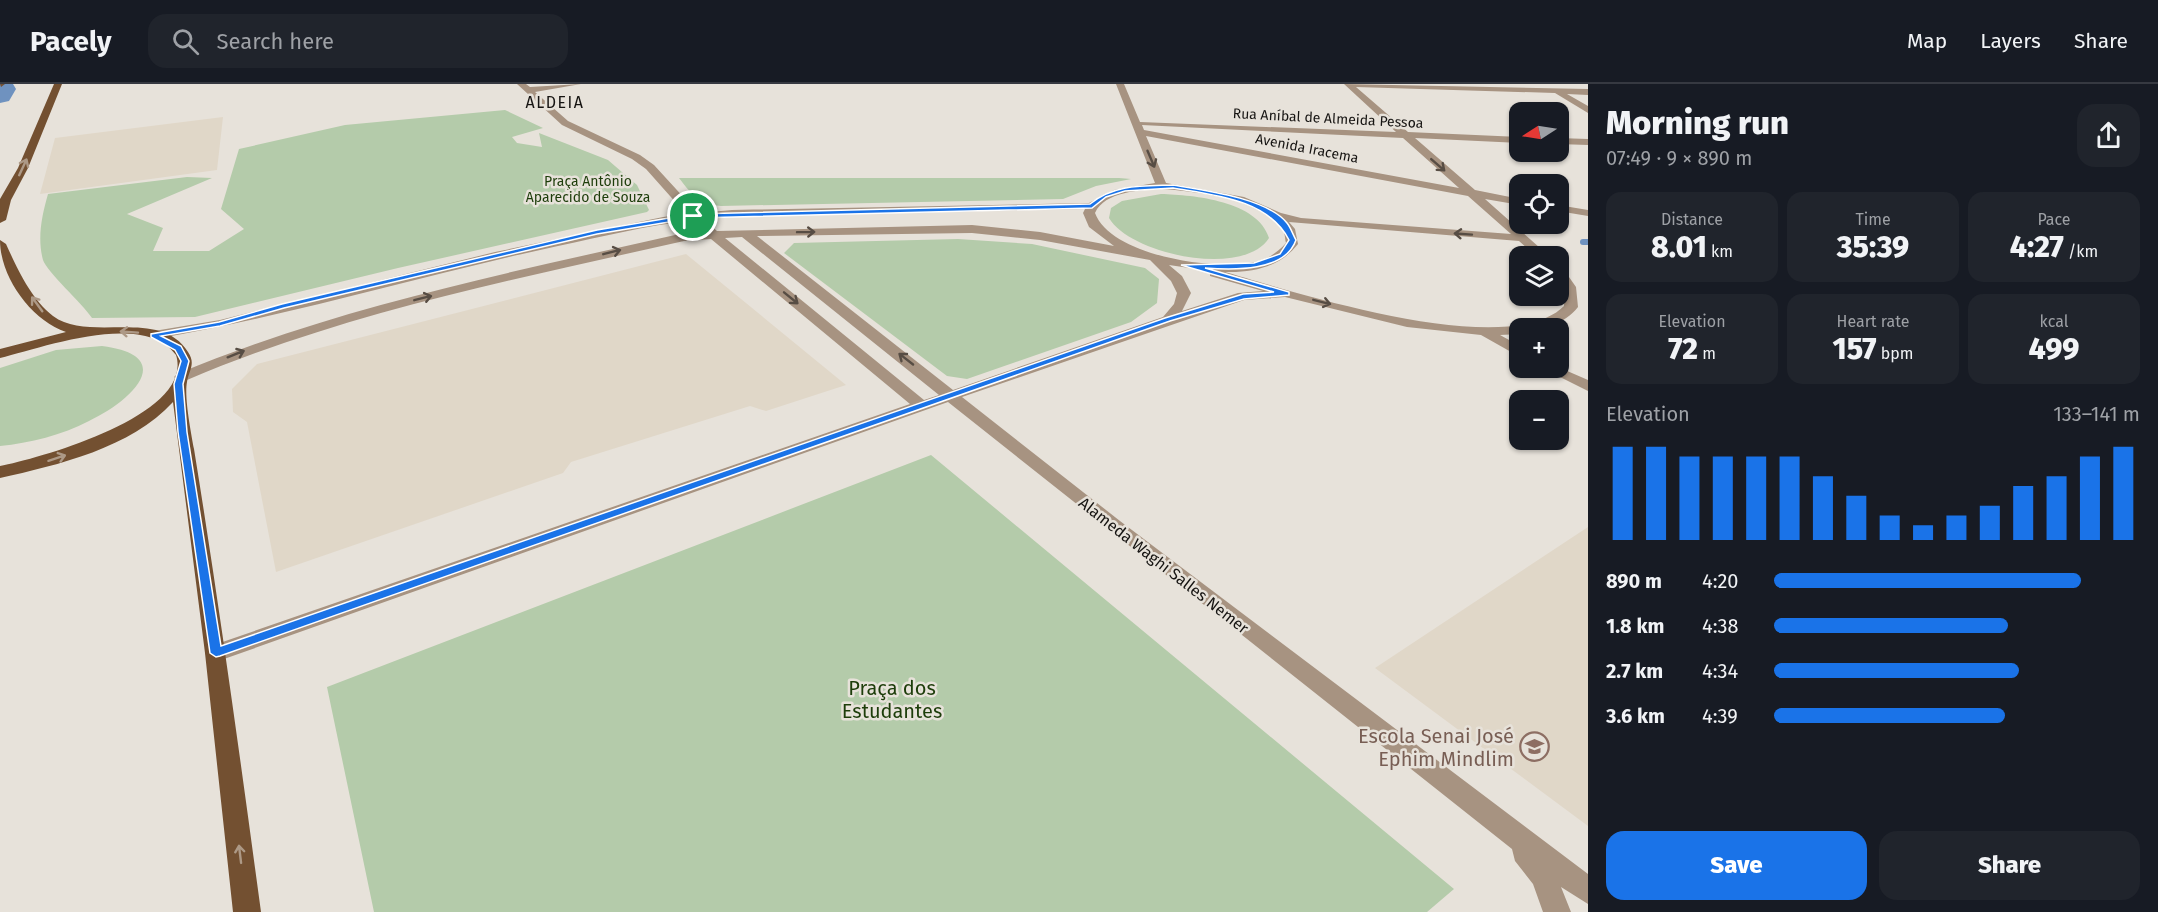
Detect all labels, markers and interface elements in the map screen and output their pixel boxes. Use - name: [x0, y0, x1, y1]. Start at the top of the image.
- search box: [148, 14, 568, 68]
- text: Pacely: [30, 25, 112, 58]
- icon: search: [169, 25, 202, 58]
- text: Search here: [217, 28, 334, 55]
- text: Map: [1907, 28, 1947, 54]
- text: Layers: [1980, 28, 2041, 54]
- text: Share: [2074, 28, 2128, 54]
- district label: ALDEIA: [526, 93, 584, 112]
- north arrow: [1509, 102, 1569, 162]
- map controls: [1509, 102, 1569, 450]
- text: Morning run: [1606, 103, 1789, 143]
- button: share: [2077, 104, 2140, 167]
- street label: Rua Aníbal de Almeida Pessoa: [1232, 105, 1424, 132]
- street label: Avenida Iracema: [1254, 130, 1360, 167]
- text: 07:49 · 9 × 890 m: [1606, 146, 1752, 170]
- one-way arrow: [1146, 149, 1157, 168]
- one-way arrow: [17, 158, 29, 176]
- one-way arrow: [1431, 158, 1446, 172]
- park label: Praça Antônio Aparecido de Souza: [526, 173, 650, 206]
- button: locate: [1509, 174, 1569, 234]
- pin: [667, 190, 718, 241]
- icon: arrive: [676, 199, 709, 232]
- text: Distance: [1661, 210, 1723, 229]
- text: Time: [1855, 210, 1891, 229]
- text: Pace: [2037, 210, 2071, 229]
- one-way arrow: [795, 226, 815, 237]
- one-way arrow: [1454, 228, 1474, 239]
- text: 8.01: [1651, 229, 1707, 265]
- text: 35:39: [1837, 229, 1909, 265]
- text: 4:27: [2010, 229, 2064, 265]
- text: km: [1707, 242, 1733, 261]
- text: /km: [2064, 242, 2098, 261]
- one-way arrow: [603, 246, 622, 258]
- button: layers: [1509, 246, 1569, 306]
- one-way arrow: [783, 291, 798, 305]
- one-way arrow: [413, 292, 432, 304]
- one-way arrow: [1312, 296, 1331, 308]
- one-way arrow: [31, 297, 43, 313]
- text: Elevation: [1658, 312, 1726, 331]
- text: Heart rate: [1837, 312, 1909, 331]
- text: kcal: [2040, 312, 2068, 331]
- button: +: [1509, 318, 1569, 378]
- one-way arrow: [120, 326, 140, 337]
- text: 72: [1668, 331, 1698, 367]
- text: 157: [1833, 331, 1876, 367]
- text: 499: [2029, 331, 2079, 367]
- text: m: [1698, 344, 1716, 363]
- text: bpm: [1876, 344, 1913, 363]
- one-way arrow: [226, 347, 245, 358]
- one-way arrow: [898, 352, 914, 365]
- button: −: [1509, 390, 1569, 450]
- text: Elevation: [1606, 402, 1690, 426]
- text: 133–141 m: [2053, 402, 2140, 426]
- one-way arrow: [47, 452, 66, 463]
- street label: Alameda Waghi Salles Nemer: [1075, 493, 1253, 638]
- text: 890 m: [1606, 569, 1662, 593]
- text: 4:20: [1702, 569, 1739, 593]
- text: 1.8 km: [1606, 614, 1664, 638]
- text: 4:38: [1702, 614, 1739, 638]
- text: 2.7 km: [1606, 659, 1663, 683]
- text: 4:34: [1702, 659, 1738, 683]
- park label: Praça dos Estudantes: [842, 676, 942, 723]
- text: 3.6 km: [1606, 704, 1665, 728]
- text: 4:39: [1702, 704, 1738, 728]
- place label: Escola Senai José Ephim Mindlim: [1358, 724, 1514, 771]
- school or university icon: Escola Senai José Ephim Mindlim: [1519, 731, 1551, 763]
- button: Save: [1606, 831, 1867, 900]
- button: Share: [1879, 831, 2140, 900]
- one-way arrow: [234, 844, 245, 864]

